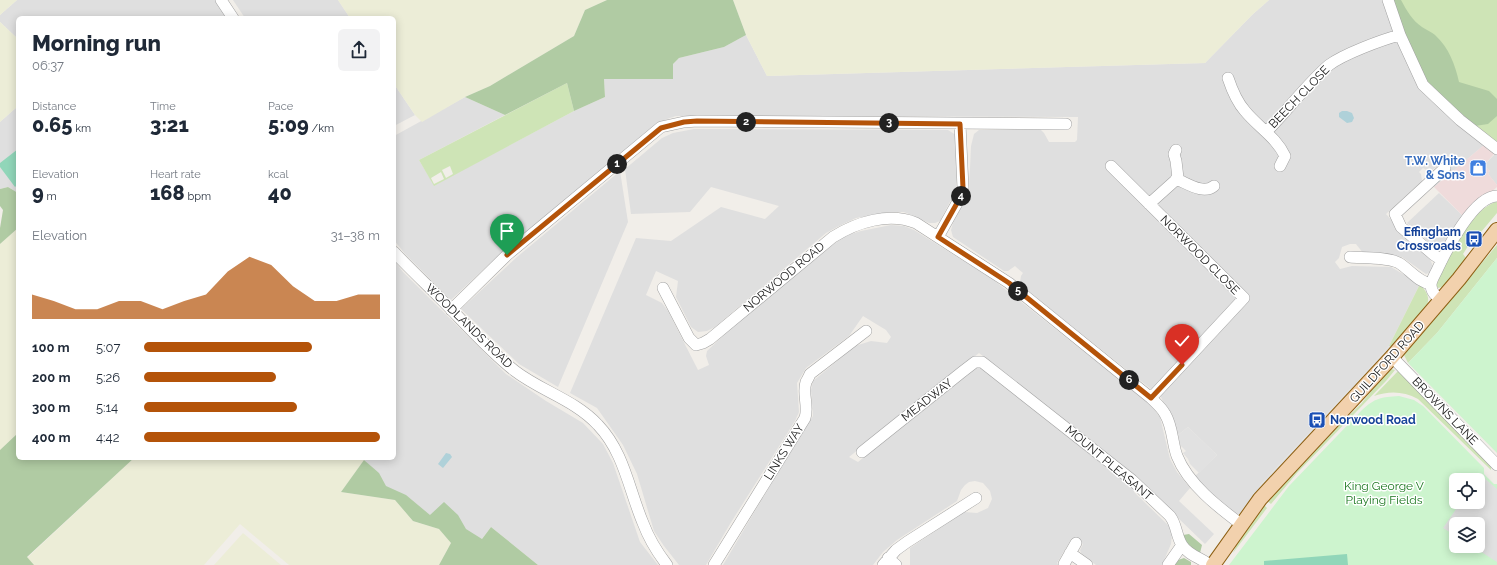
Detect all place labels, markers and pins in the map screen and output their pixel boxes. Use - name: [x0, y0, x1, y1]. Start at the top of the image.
- pin: 2: [736, 112, 756, 132]
- pin: 3: [879, 113, 899, 133]
- pin: 1: [607, 154, 627, 174]
- place label: T.W. White & Sons: [1405, 154, 1465, 182]
- shop icon: T.W. White & Sons: [1468, 158, 1488, 178]
- pin: 4: [951, 186, 971, 206]
- pin: [490, 214, 524, 255]
- place label: Effingham Crossroads: [1397, 225, 1461, 253]
- bus stop icon: Effingham Crossroads: [1464, 229, 1484, 249]
- pin: 5: [1008, 281, 1028, 301]
- pin: [1165, 324, 1199, 365]
- pin: 6: [1119, 370, 1139, 390]
- bus stop icon: Norwood Road: [1307, 410, 1327, 430]
- place label: Norwood Road: [1330, 413, 1416, 427]

